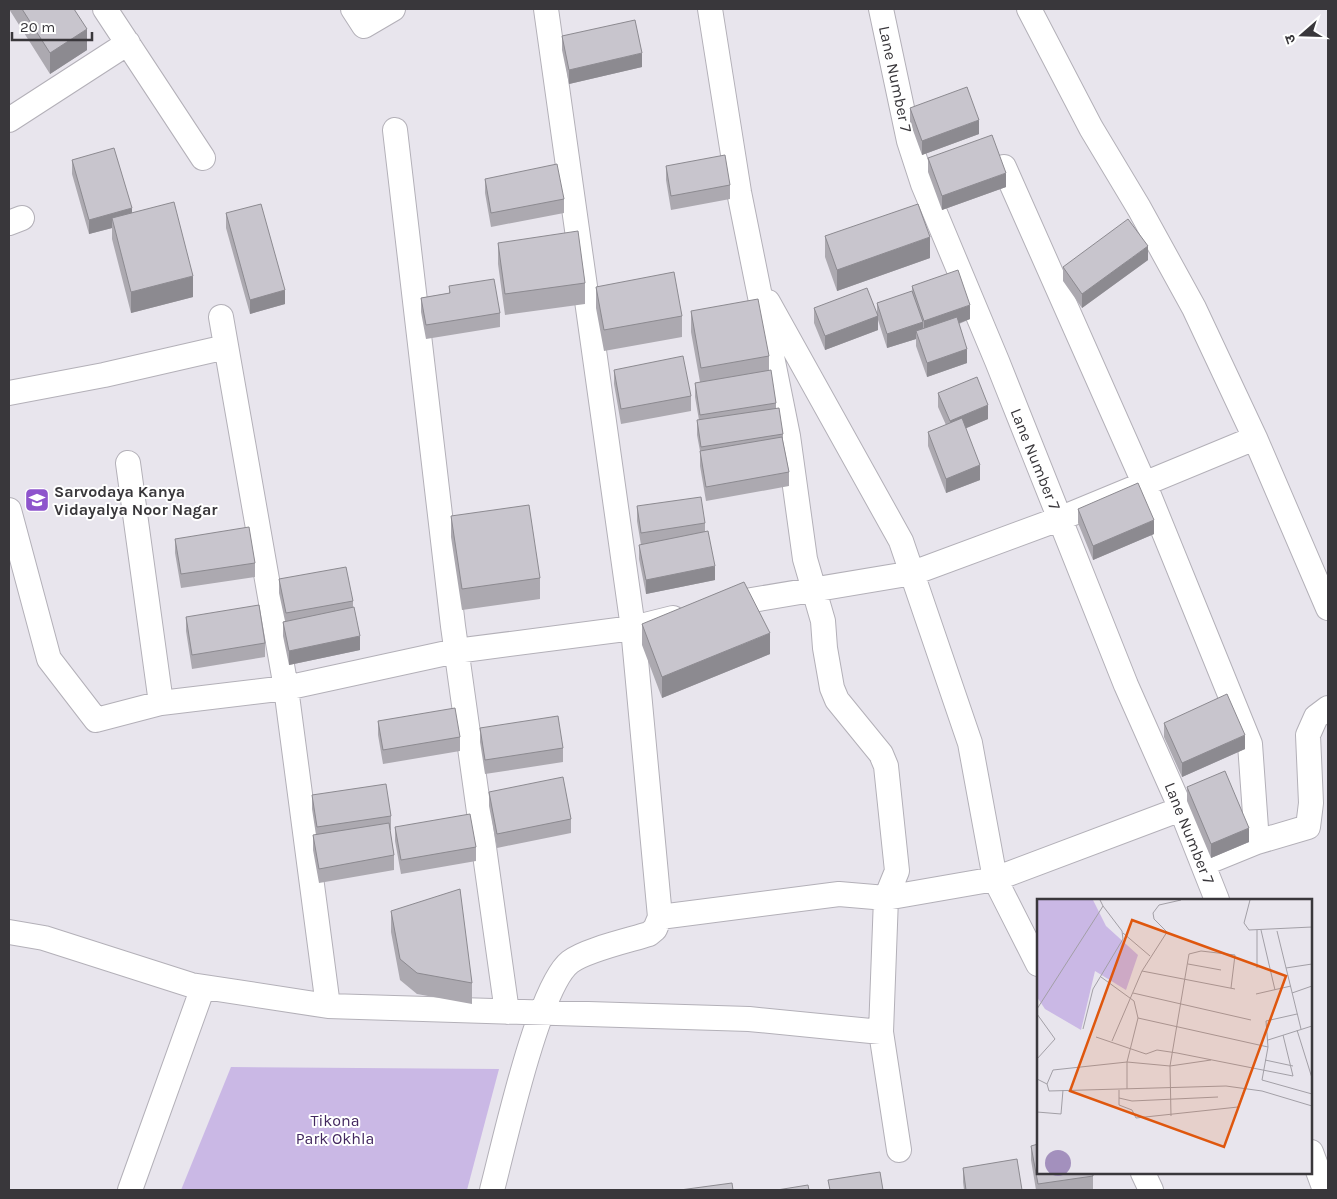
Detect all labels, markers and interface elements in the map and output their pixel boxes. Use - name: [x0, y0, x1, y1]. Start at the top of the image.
- scale bar: [12, 10, 92, 42]
- north arrow: [1277, 10, 1327, 60]
- text: 20 m: [20, 18, 55, 36]
- street label: Lane Number 7: [875, 24, 916, 135]
- text: उ: [1281, 32, 1300, 46]
- street label: Lane Number 7: [1006, 405, 1065, 513]
- place label: Sarvodaya Kanya Vidayalya Noor Nagar: [54, 482, 218, 519]
- school or university icon: Sarvodaya Kanya Vidayalya Noor Nagar: [24, 487, 50, 513]
- street label: Lane Number 7: [1160, 779, 1219, 887]
- inset map: [1037, 899, 1312, 1174]
- park label: Tikona Park Okhla: [296, 1111, 374, 1148]

